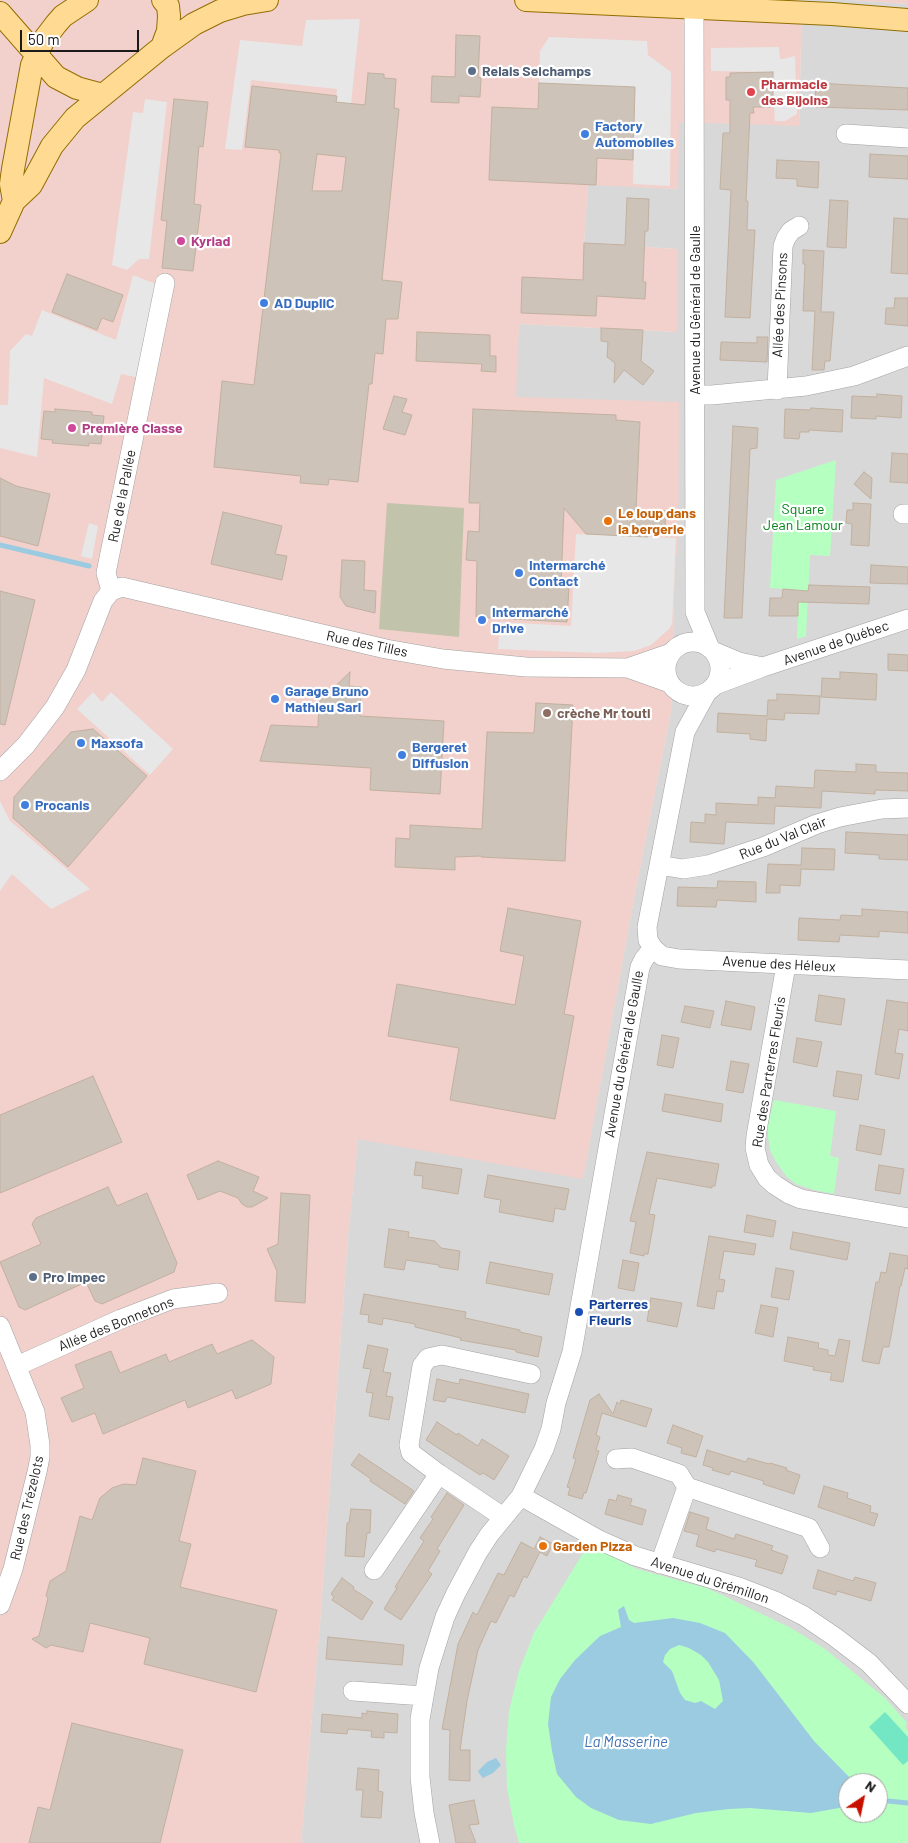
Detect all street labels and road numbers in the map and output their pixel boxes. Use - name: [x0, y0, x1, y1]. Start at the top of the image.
- street label: Avenue du Général de Gaulle: [687, 225, 703, 395]
- street label: Allée des Pinsons: [769, 252, 791, 358]
- street label: Rue de la Pallée: [105, 448, 139, 544]
- street label: Avenue de Québec: [781, 617, 891, 669]
- street label: Rue des Tilles: [325, 627, 409, 661]
- street label: Rue du Val Clair: [737, 813, 829, 863]
- street label: Avenue des Héleux: [722, 953, 836, 975]
- street label: Avenue du Général de Gaulle: [601, 969, 647, 1139]
- street label: Rue des Parterres Fleuris: [749, 995, 789, 1149]
- street label: Allée des Bonnetons: [56, 1293, 176, 1355]
- street label: Rue des Trézelots: [7, 1454, 47, 1562]
- street label: Avenue du Grémillon: [649, 1553, 771, 1607]

